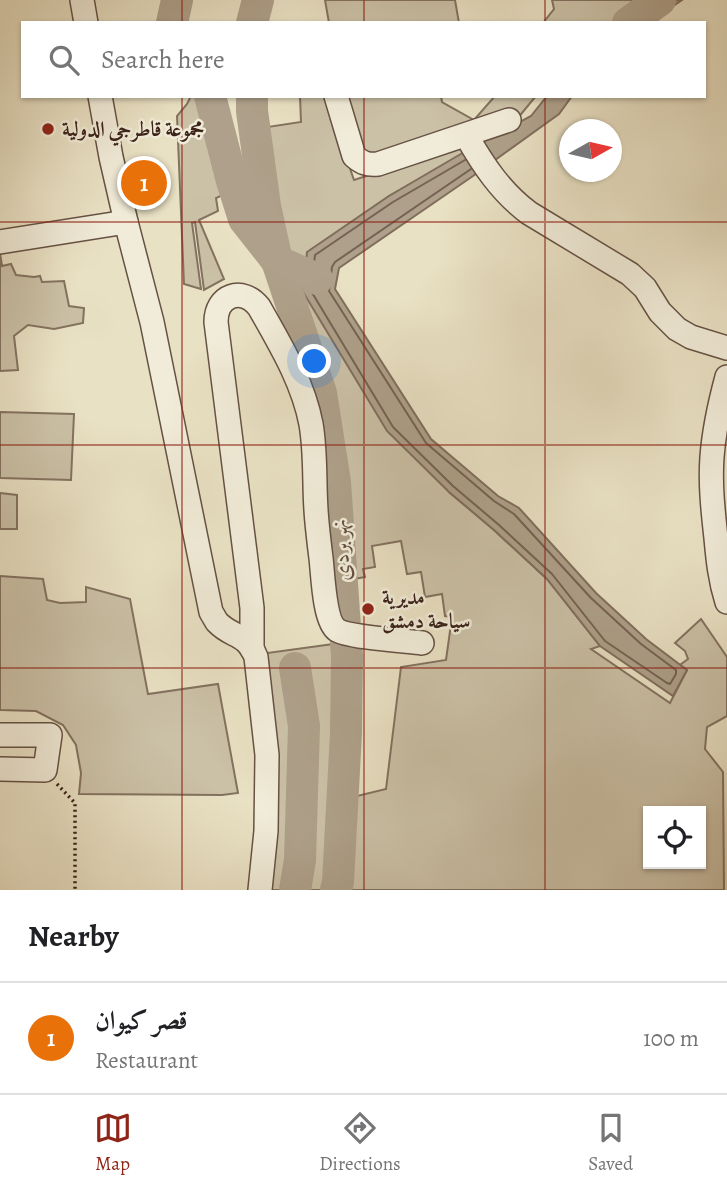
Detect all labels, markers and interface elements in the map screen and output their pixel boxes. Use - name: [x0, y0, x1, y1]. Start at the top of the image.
- search box: [21, 21, 706, 98]
- icon: search: [45, 41, 83, 79]
- text: Search here: [101, 42, 225, 77]
- place label: مجموعة قاطرجي الدولية: [62, 115, 204, 147]
- north arrow: [559, 119, 622, 182]
- marker: مجموعة قاطرجي الدولية: [40, 121, 56, 137]
- pin: 1: [121, 157, 167, 209]
- your location: [297, 344, 331, 378]
- water label: نهر بردى: [323, 518, 358, 582]
- place label: مديرية سياحة دمشق: [382, 583, 471, 635]
- marker: مديرية سياحة دمشق: [360, 601, 376, 617]
- map controls: [643, 806, 706, 869]
- button: locate: [643, 806, 706, 869]
- text: Nearby: [28, 916, 119, 956]
- text: قصر كيوان: [95, 1003, 188, 1038]
- text: 1: [47, 1023, 55, 1054]
- text: 100 m: [643, 1023, 699, 1054]
- text: Restaurant: [95, 1045, 198, 1076]
- tab: Map: [94, 1109, 132, 1177]
- tab: Directions: [319, 1109, 401, 1177]
- tab: Saved: [588, 1109, 633, 1177]

